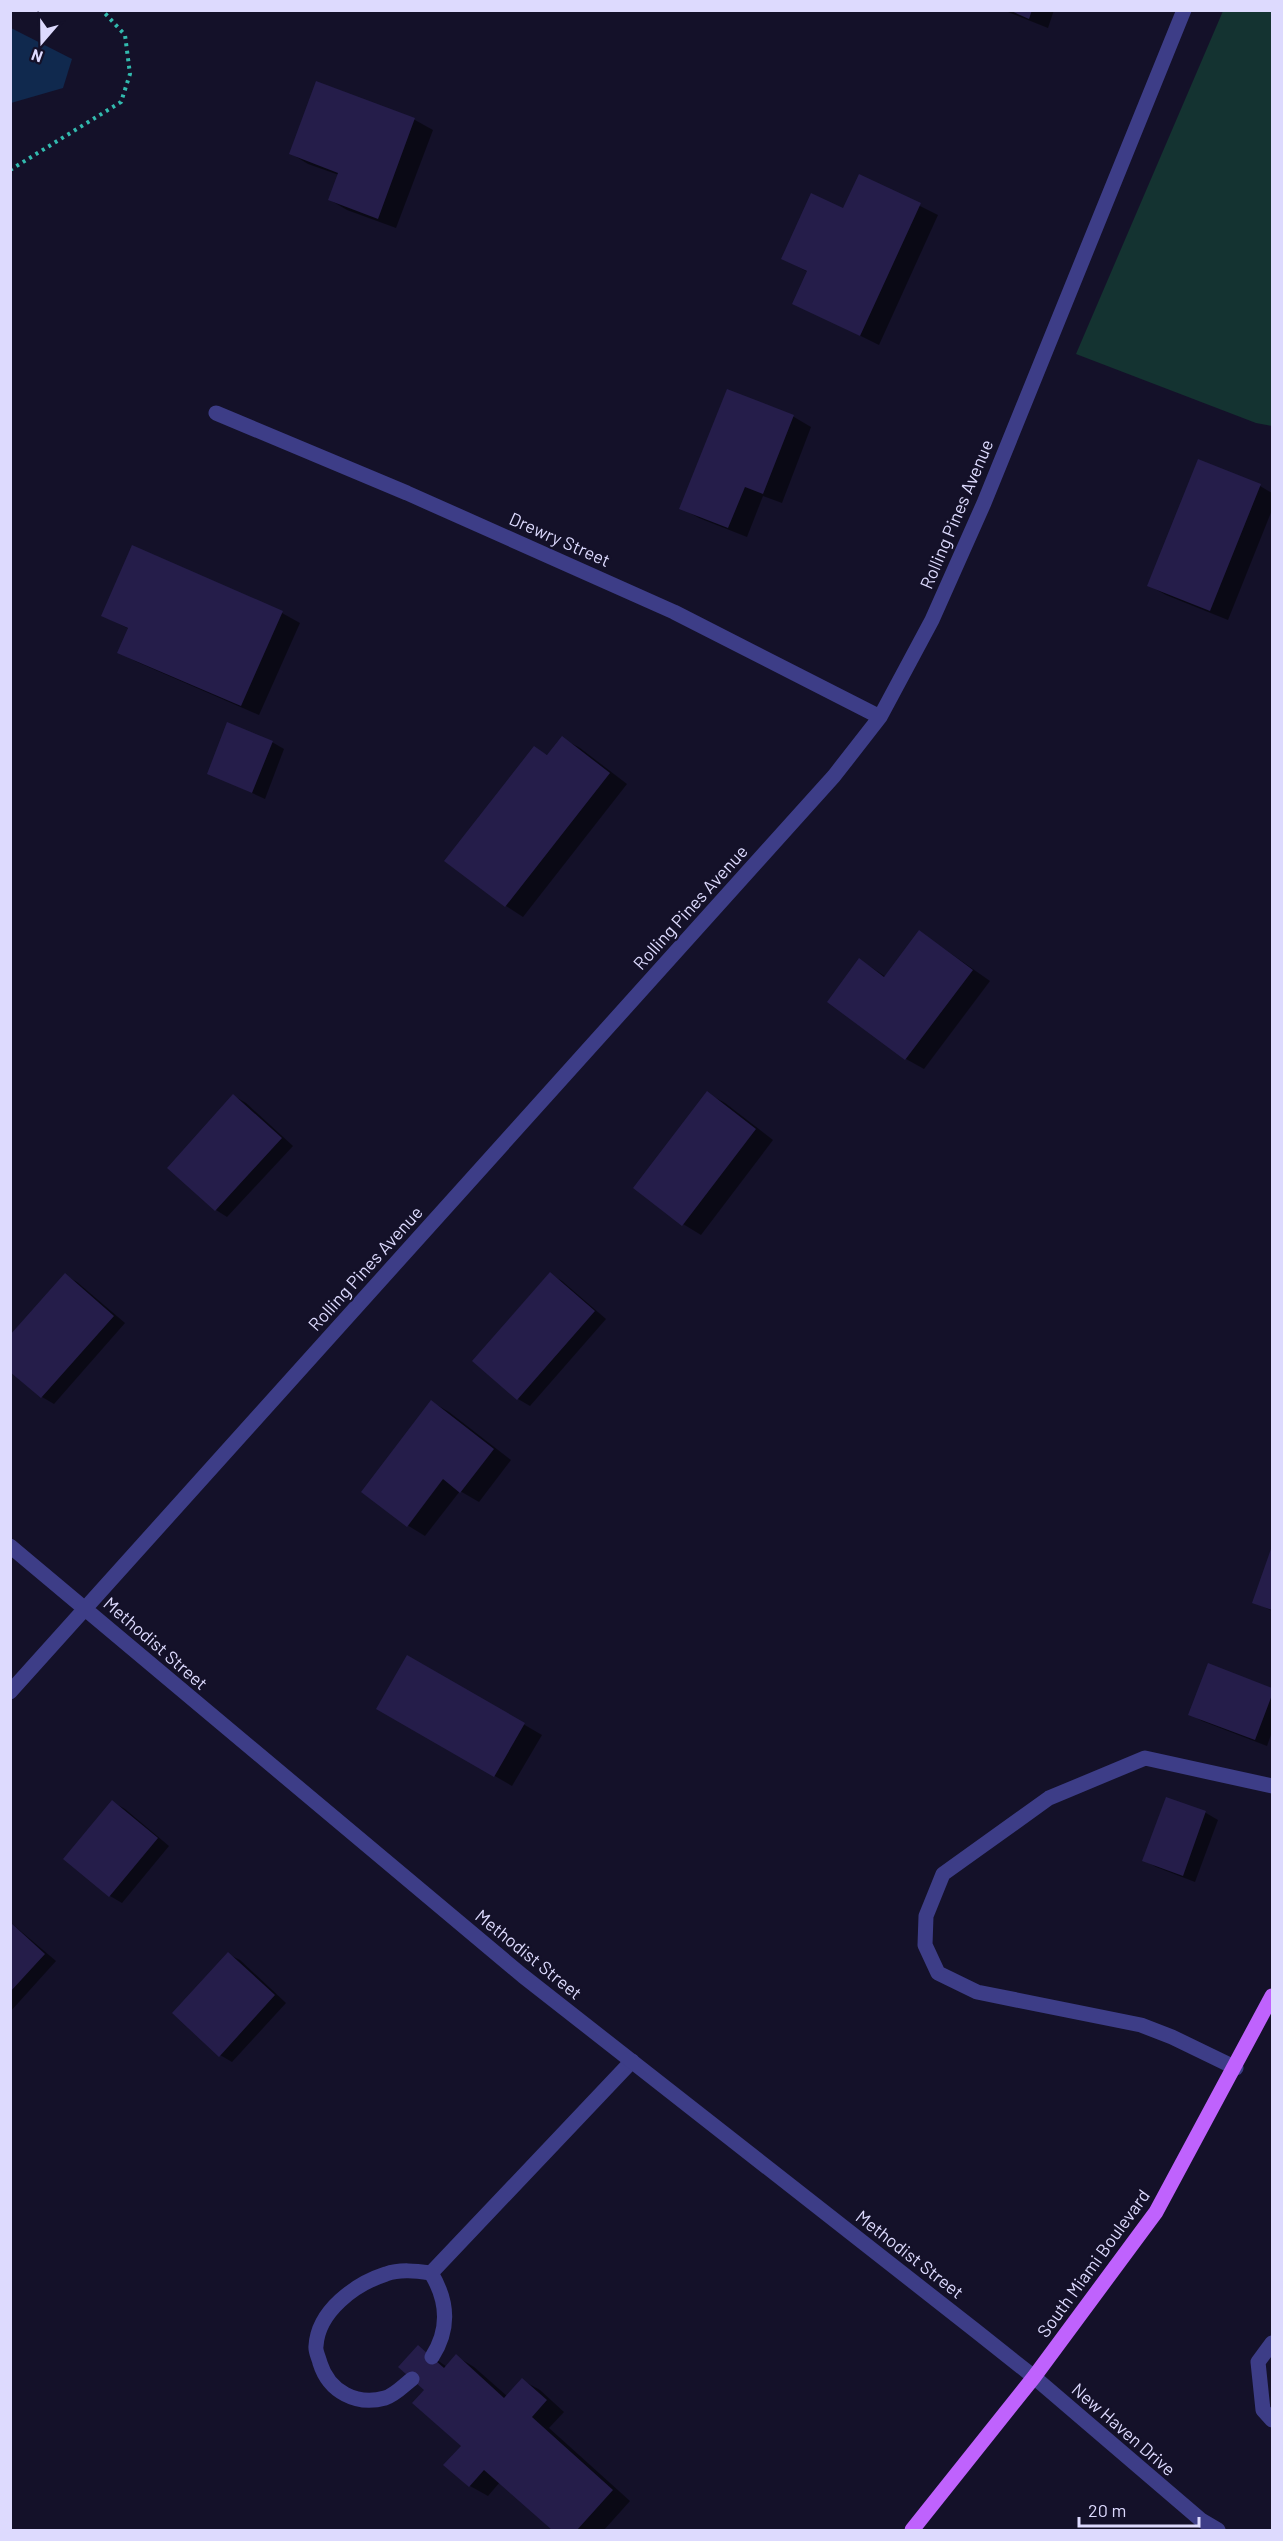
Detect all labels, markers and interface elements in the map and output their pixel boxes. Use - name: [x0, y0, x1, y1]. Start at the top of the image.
- north arrow: [12, 12, 72, 72]
- text: N: [28, 46, 45, 67]
- street label: Rolling Pines Avenue: [915, 436, 997, 592]
- street label: Drewry Street: [506, 507, 614, 571]
- street label: Rolling Pines Avenue: [628, 840, 752, 974]
- street label: Rolling Pines Avenue: [303, 1201, 427, 1335]
- street label: Methodist Street: [99, 1592, 213, 1694]
- street label: Methodist Street: [471, 1904, 587, 2004]
- street label: South Miami Boulevard: [1032, 2185, 1154, 2341]
- street label: Methodist Street: [852, 2205, 968, 2303]
- street label: New Haven Drive: [1068, 2378, 1180, 2480]
- scale bar: [1079, 2490, 1199, 2528]
- text: 20 m: [1088, 2499, 1126, 2521]

